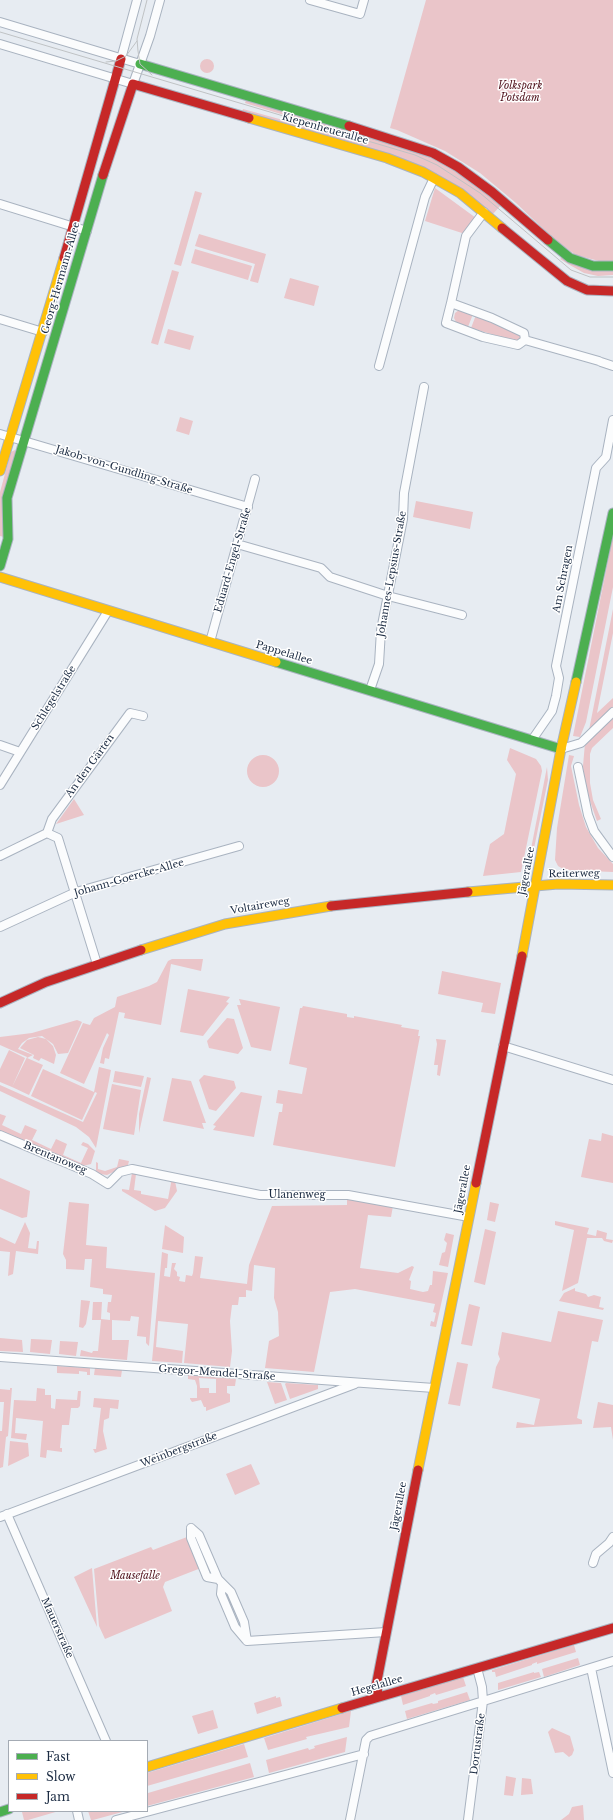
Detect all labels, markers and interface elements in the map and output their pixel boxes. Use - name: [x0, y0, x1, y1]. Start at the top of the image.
- park label: Volkspark Potsdam: [498, 80, 542, 104]
- street label: Kiepenheuerallee: [280, 111, 370, 147]
- street label: Georg-Hermann-Allee: [39, 221, 83, 335]
- street label: Jakob-von-Gundling-Straße: [54, 443, 194, 497]
- street label: Eduard-Engel-Straße: [212, 506, 254, 614]
- street label: Johannes-Lepsius-Straße: [375, 510, 409, 638]
- street label: Am Schragen: [551, 544, 575, 614]
- street label: Pappelallee: [254, 639, 314, 667]
- street label: Schlegelstraße: [29, 664, 79, 732]
- street label: An den Gärten: [63, 732, 117, 800]
- street label: Jägerallee: [516, 846, 538, 896]
- street label: Johann-Goercke-Allee: [73, 857, 185, 899]
- street label: Reiterweg: [548, 868, 600, 880]
- street label: Voltaireweg: [229, 895, 291, 917]
- street label: Brentanoweg: [22, 1139, 88, 1177]
- street label: Jägerallee: [452, 1164, 474, 1214]
- street label: Ulanenweg: [269, 1189, 325, 1201]
- street label: Gregor-Mendel-Straße: [158, 1363, 276, 1383]
- street label: Weinbergstraße: [139, 1430, 219, 1470]
- street label: Jägerallee: [388, 1481, 410, 1531]
- park label: Mausefalle: [110, 1570, 160, 1582]
- street label: Mauerstraße: [38, 1596, 76, 1660]
- street label: Hegelallee: [350, 1673, 404, 1699]
- street label: Dortustraße: [468, 1713, 488, 1775]
- legend: [8, 1740, 148, 1812]
- text: Fast: [46, 1749, 70, 1764]
- text: Slow: [46, 1769, 75, 1784]
- text: Jam: [46, 1789, 70, 1804]

